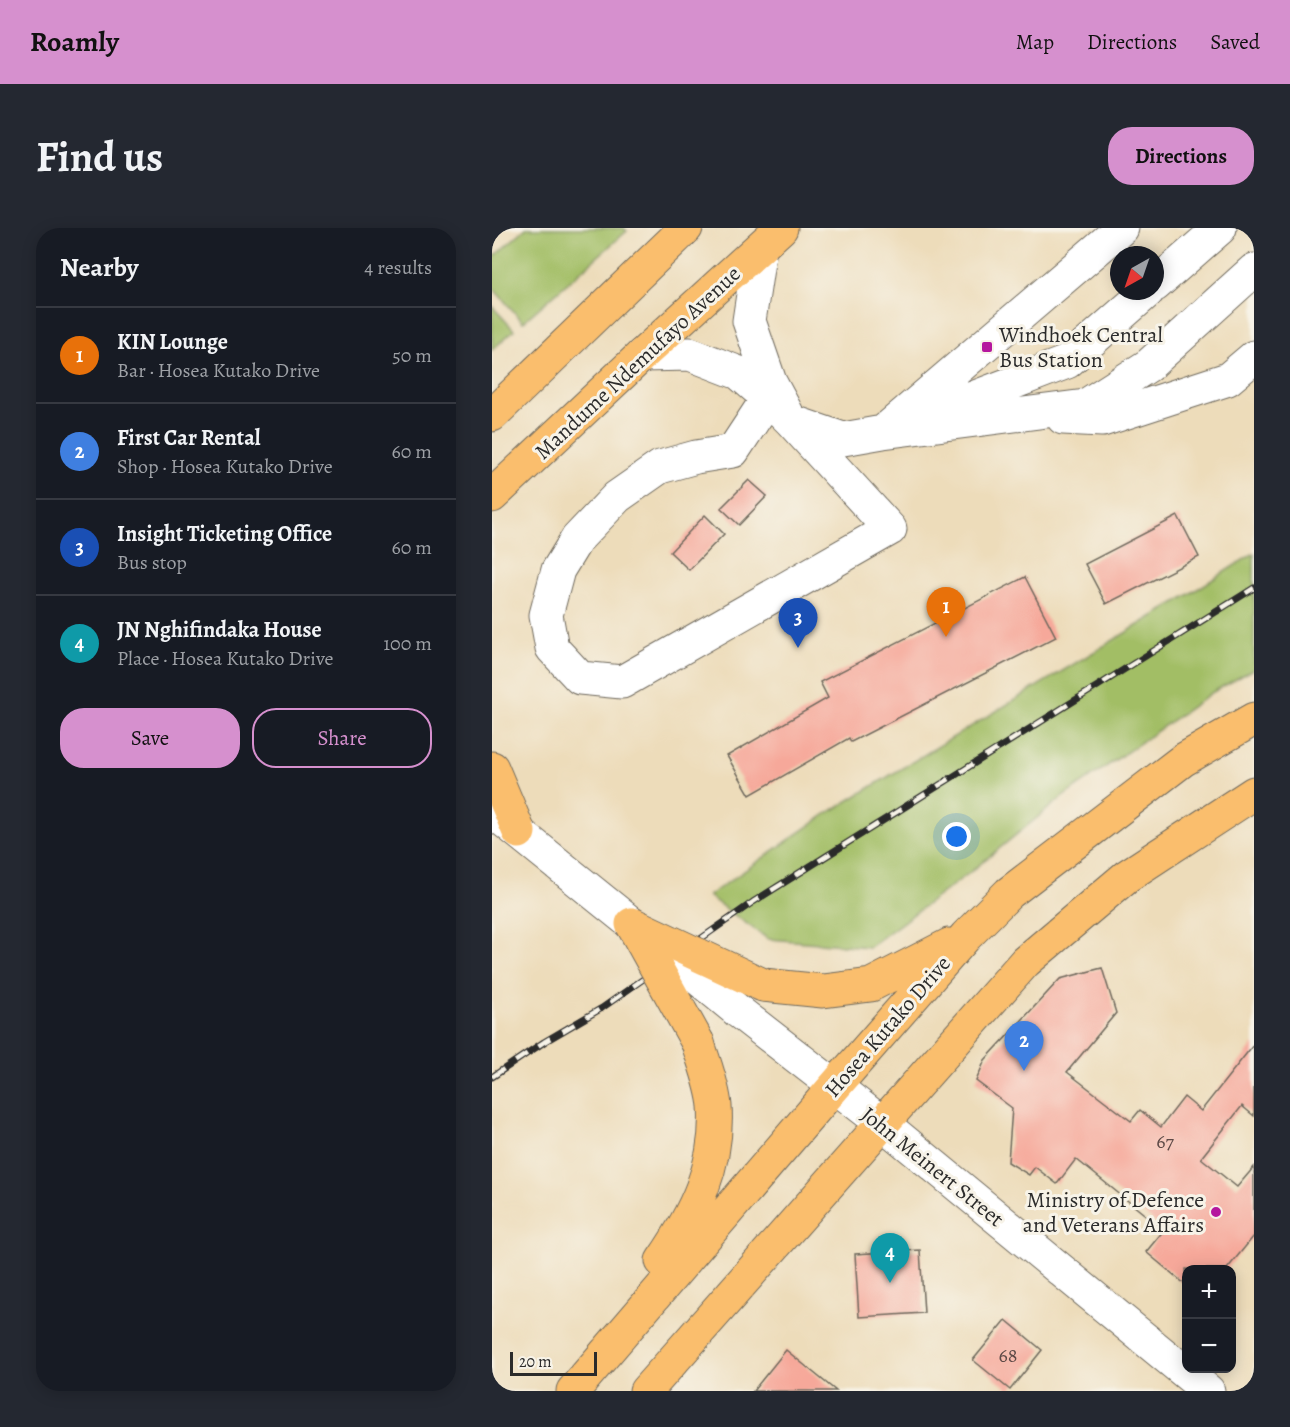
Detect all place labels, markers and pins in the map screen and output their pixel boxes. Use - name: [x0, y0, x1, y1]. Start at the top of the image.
- place label: Windhoek Central Bus Station: [998, 320, 1163, 375]
- marker: Windhoek Central Bus Station: [980, 340, 994, 354]
- pin: 1: [926, 588, 966, 637]
- pin: 3: [778, 598, 818, 648]
- pin: 2: [1004, 1022, 1044, 1071]
- place label: Ministry of Defence and Veterans Affairs: [1023, 1185, 1204, 1240]
- marker: Ministry of Defence and Veterans Affairs: [1209, 1205, 1223, 1219]
- pin: 4: [870, 1234, 910, 1283]

